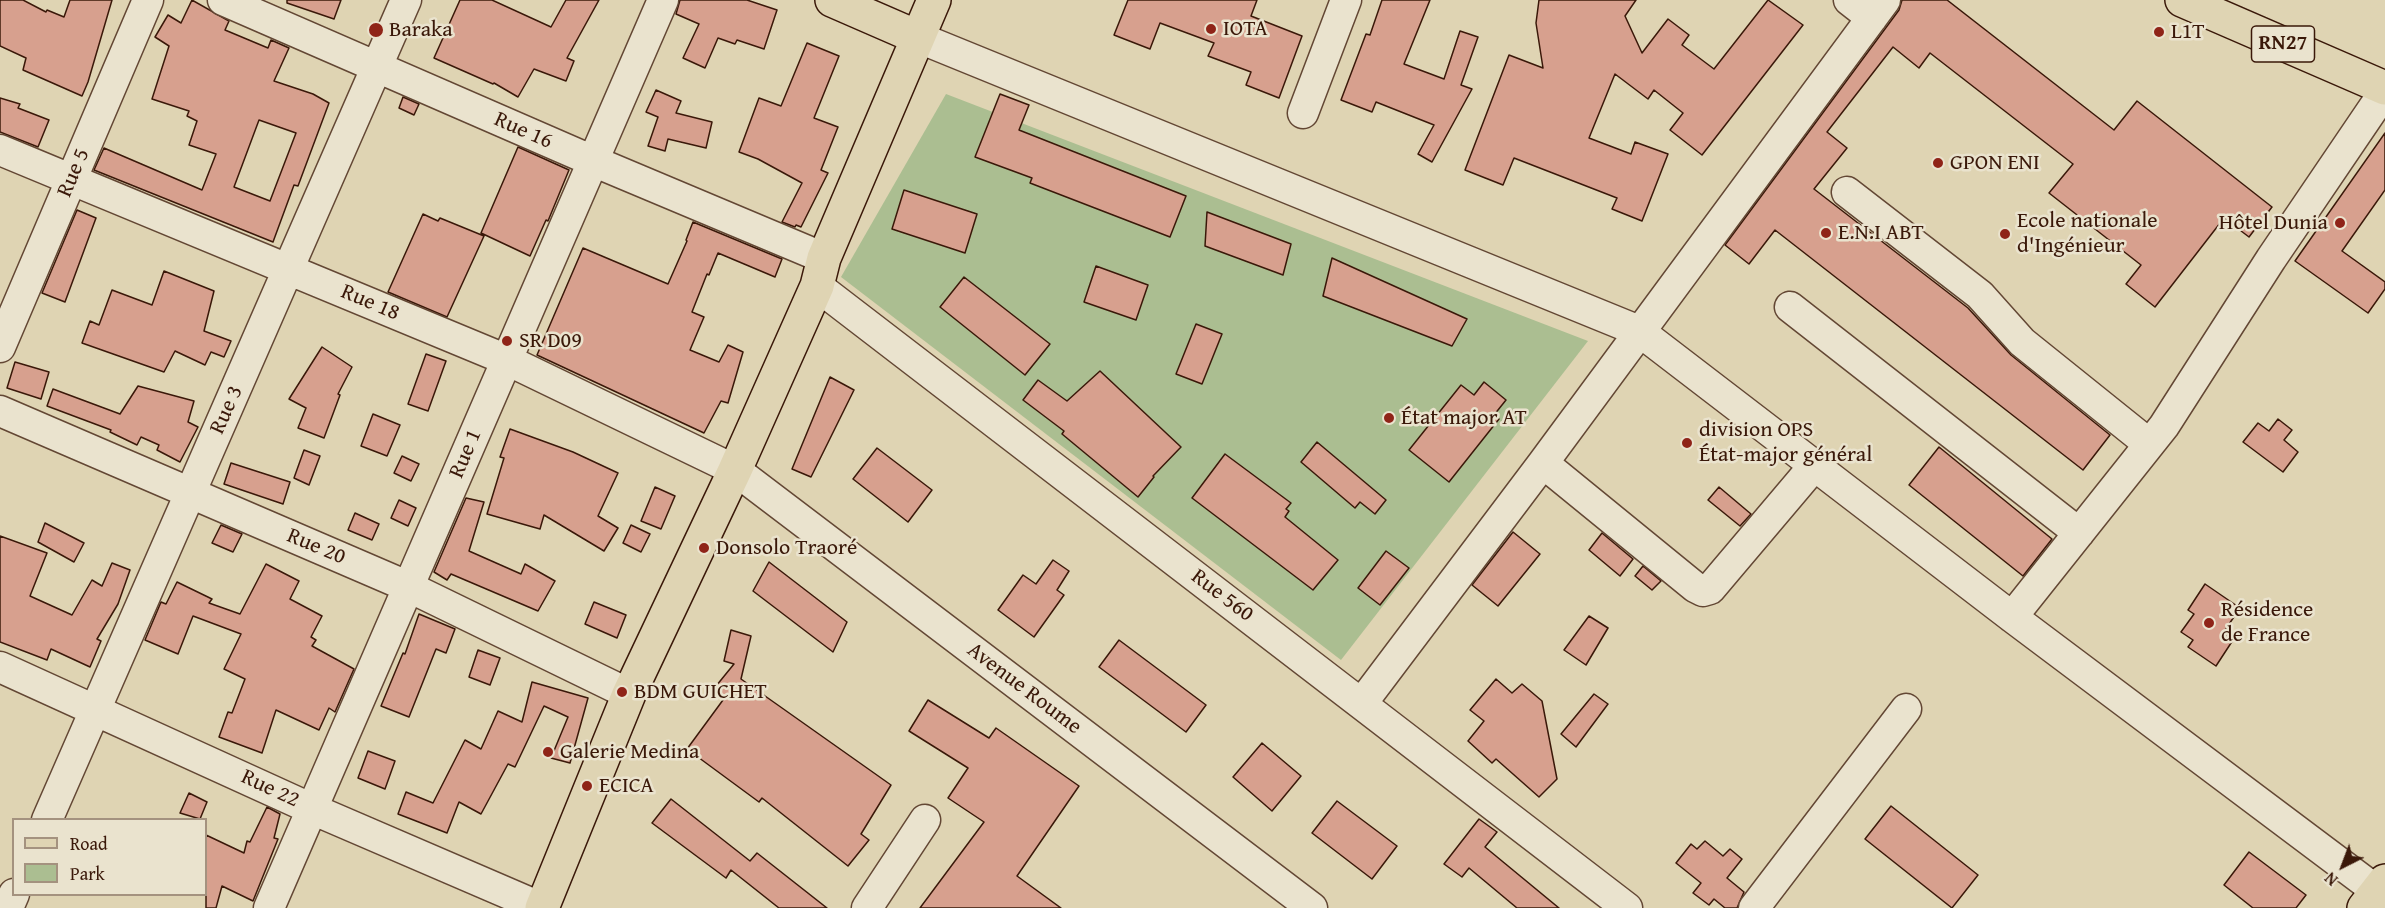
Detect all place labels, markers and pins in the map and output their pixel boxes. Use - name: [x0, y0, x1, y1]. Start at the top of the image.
- place label: IOTA: [1223, 16, 1268, 42]
- place label: Baraka: [389, 17, 453, 43]
- place label: L1T: [2171, 19, 2205, 45]
- marker: Baraka: [367, 21, 385, 39]
- marker: IOTA: [1204, 22, 1218, 36]
- marker: L1T: [2152, 25, 2166, 39]
- place label: GPON ENI: [1950, 150, 2040, 176]
- marker: GPON ENI: [1931, 156, 1945, 170]
- place label: Ecole nationale d'Ingénieur: [2017, 208, 2158, 260]
- place label: Hôtel Dunia: [2219, 210, 2328, 236]
- marker: Hôtel Dunia: [2333, 216, 2347, 230]
- place label: E.N.I ABT: [1838, 220, 1924, 246]
- marker: E.N.I ABT: [1819, 226, 1833, 240]
- marker: Ecole nationale d'Ingénieur: [1998, 227, 2012, 241]
- place label: SR D09: [519, 328, 582, 354]
- marker: SR D09: [500, 334, 514, 348]
- place label: État major AT: [1401, 405, 1527, 431]
- marker: État major AT: [1382, 411, 1396, 425]
- place label: division OPS État-major général: [1699, 417, 1872, 469]
- marker: division OPS État-major général: [1680, 436, 1694, 450]
- place label: Donsolo Traoré: [716, 535, 857, 561]
- marker: Donsolo Traoré: [697, 541, 711, 555]
- place label: Résidence de France: [2221, 597, 2313, 648]
- marker: Résidence de France: [2202, 616, 2216, 630]
- place label: BDM GUICHET: [634, 679, 767, 705]
- marker: BDM GUICHET: [615, 685, 629, 699]
- place label: Galerie Medina: [560, 739, 699, 765]
- marker: Galerie Medina: [541, 745, 555, 759]
- place label: ECICA: [599, 773, 654, 799]
- marker: ECICA: [580, 779, 594, 793]

